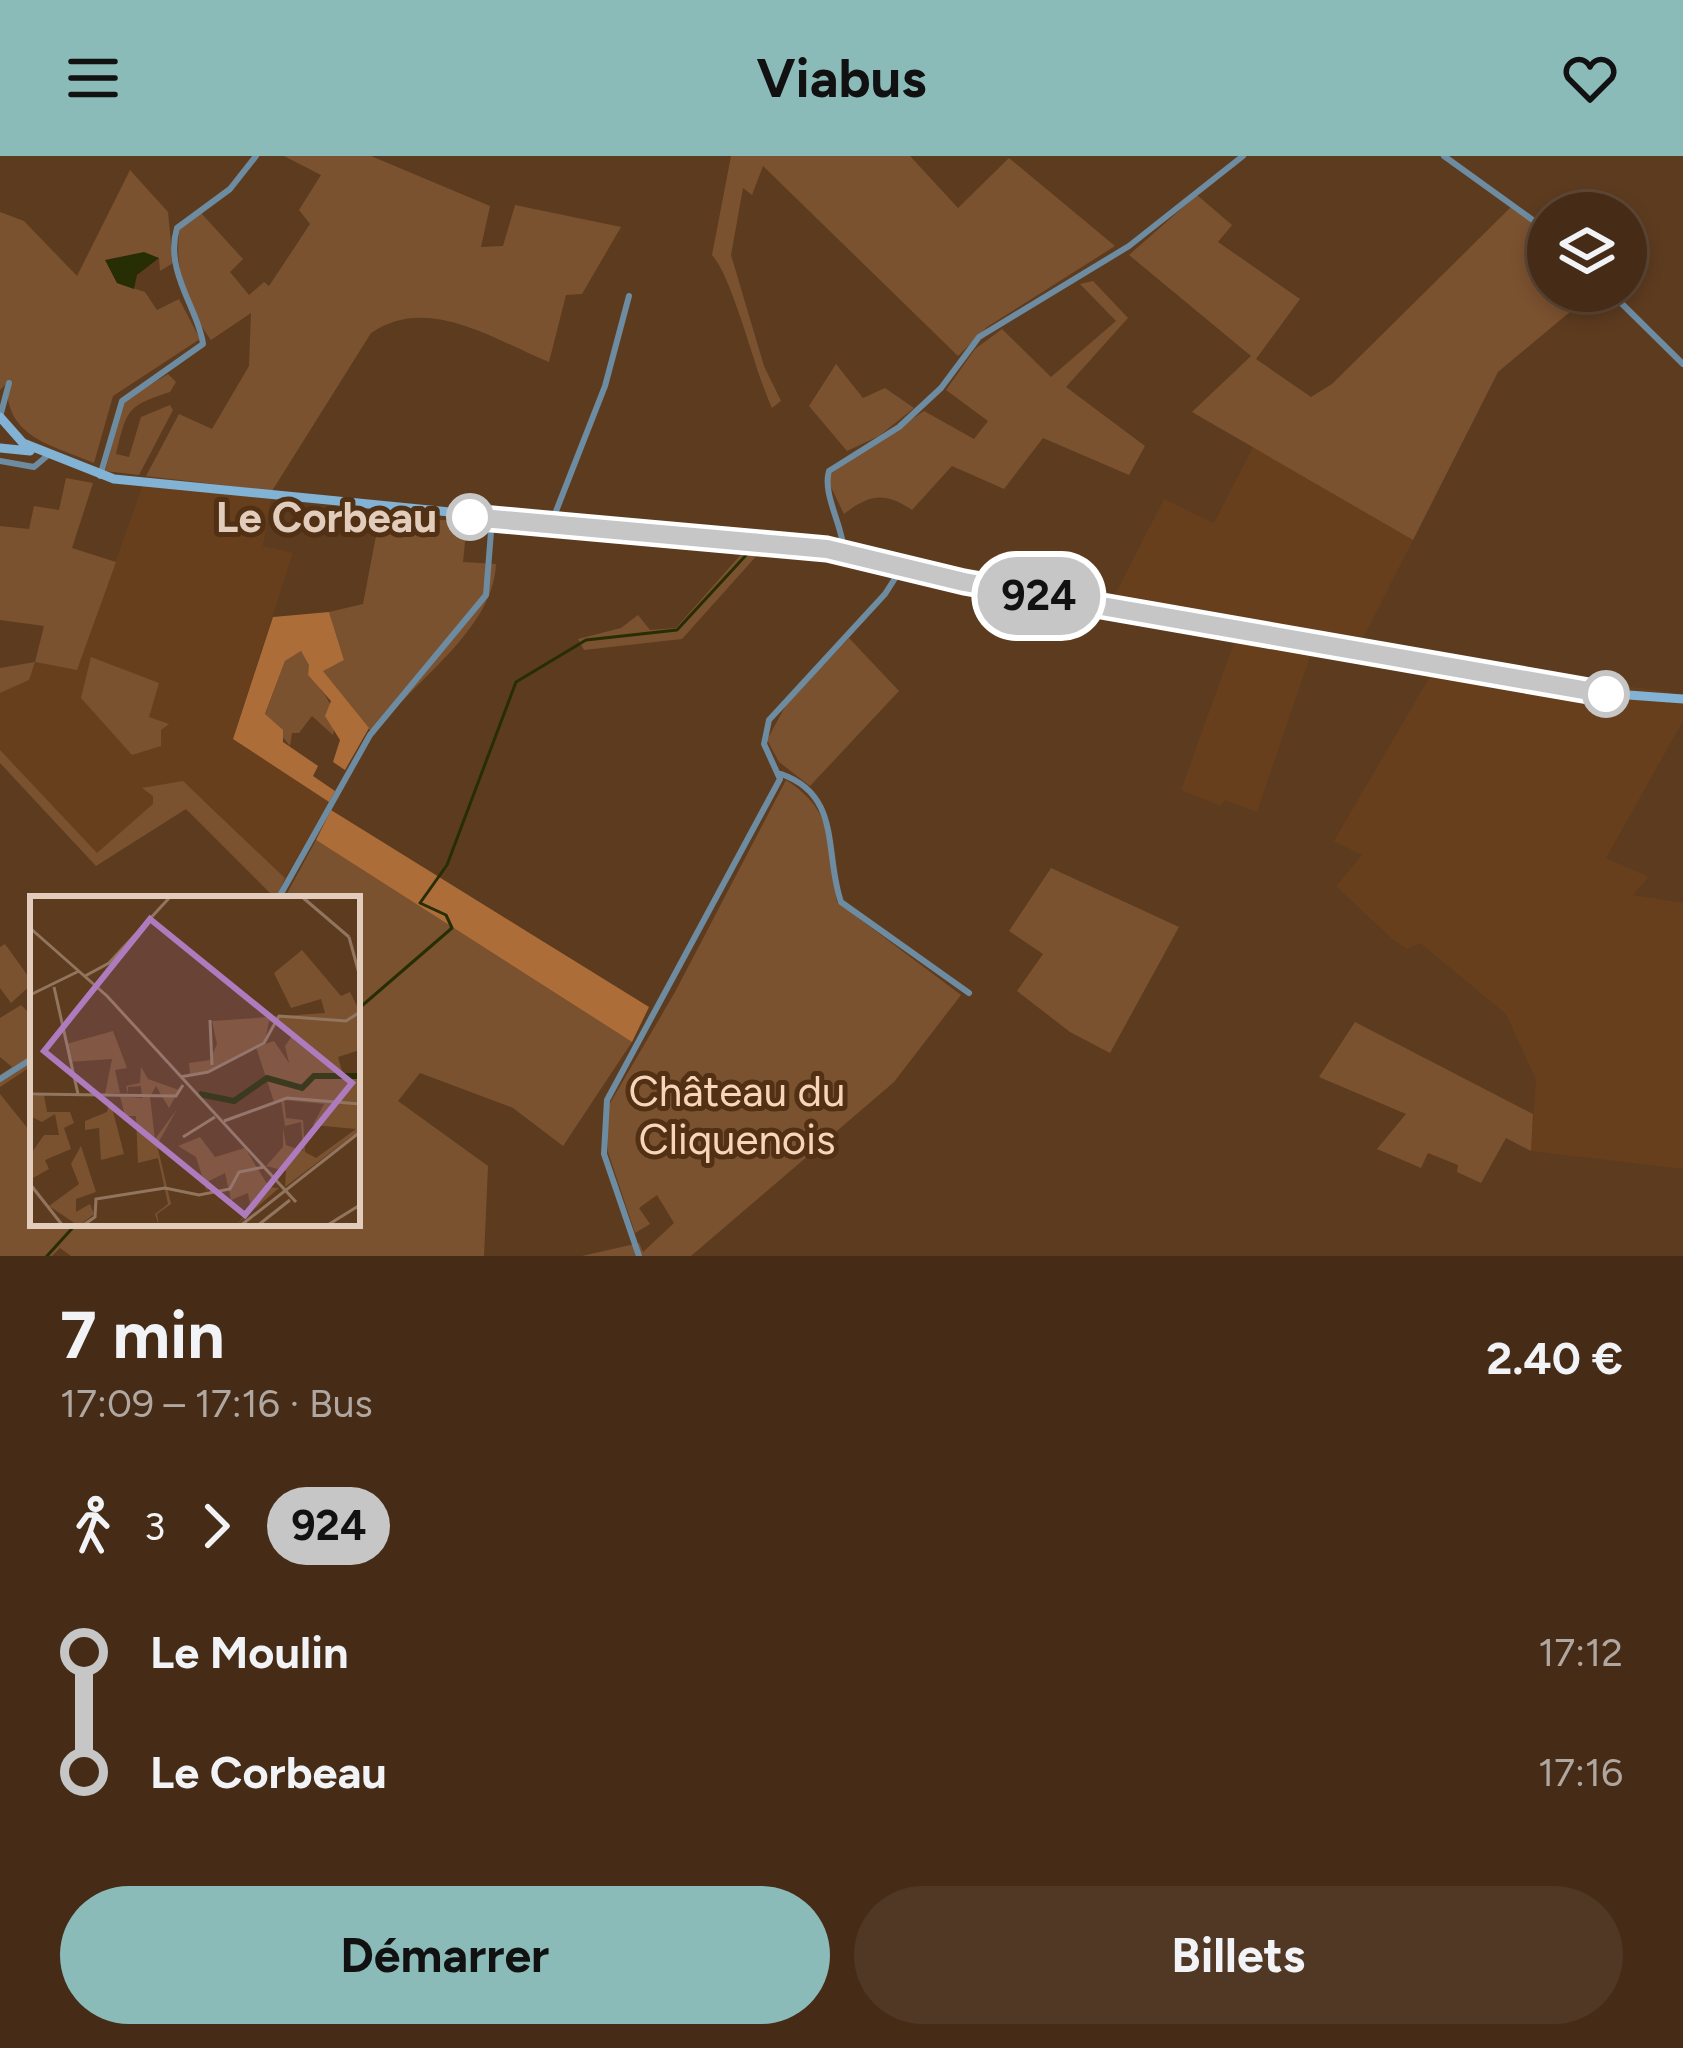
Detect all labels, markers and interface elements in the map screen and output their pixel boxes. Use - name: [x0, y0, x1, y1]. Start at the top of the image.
- icon: menu: [60, 45, 126, 111]
- icon: heart: [1557, 45, 1623, 111]
- text: Viabus: [757, 46, 926, 111]
- map controls: [1527, 192, 1647, 312]
- button: layers: [1527, 192, 1647, 312]
- place label: Le Corbeau: [216, 492, 437, 543]
- marker: Le Corbeau: [448, 495, 492, 539]
- line badge: 924: [970, 557, 1108, 635]
- text: 924: [1001, 570, 1077, 621]
- unlabelled marker: [1584, 672, 1628, 716]
- inset map: [30, 896, 360, 1226]
- park label: Château du Cliquenois: [628, 1066, 846, 1165]
- text: 7 min: [60, 1295, 225, 1375]
- text: 2.40 €: [1486, 1331, 1623, 1385]
- text: 17:09 – 17:16 · Bus: [60, 1380, 373, 1427]
- icon: walk: [60, 1493, 126, 1559]
- icon: forward: [183, 1493, 249, 1559]
- text: 924: [291, 1500, 366, 1551]
- text: 3: [144, 1503, 165, 1550]
- text: Le Moulin: [150, 1625, 349, 1679]
- text: 17:12: [1538, 1629, 1623, 1676]
- text: Le Corbeau: [150, 1745, 387, 1799]
- text: 17:16: [1538, 1749, 1623, 1796]
- button: Démarrer: [60, 1886, 830, 2024]
- button: Billets: [854, 1886, 1623, 2024]

